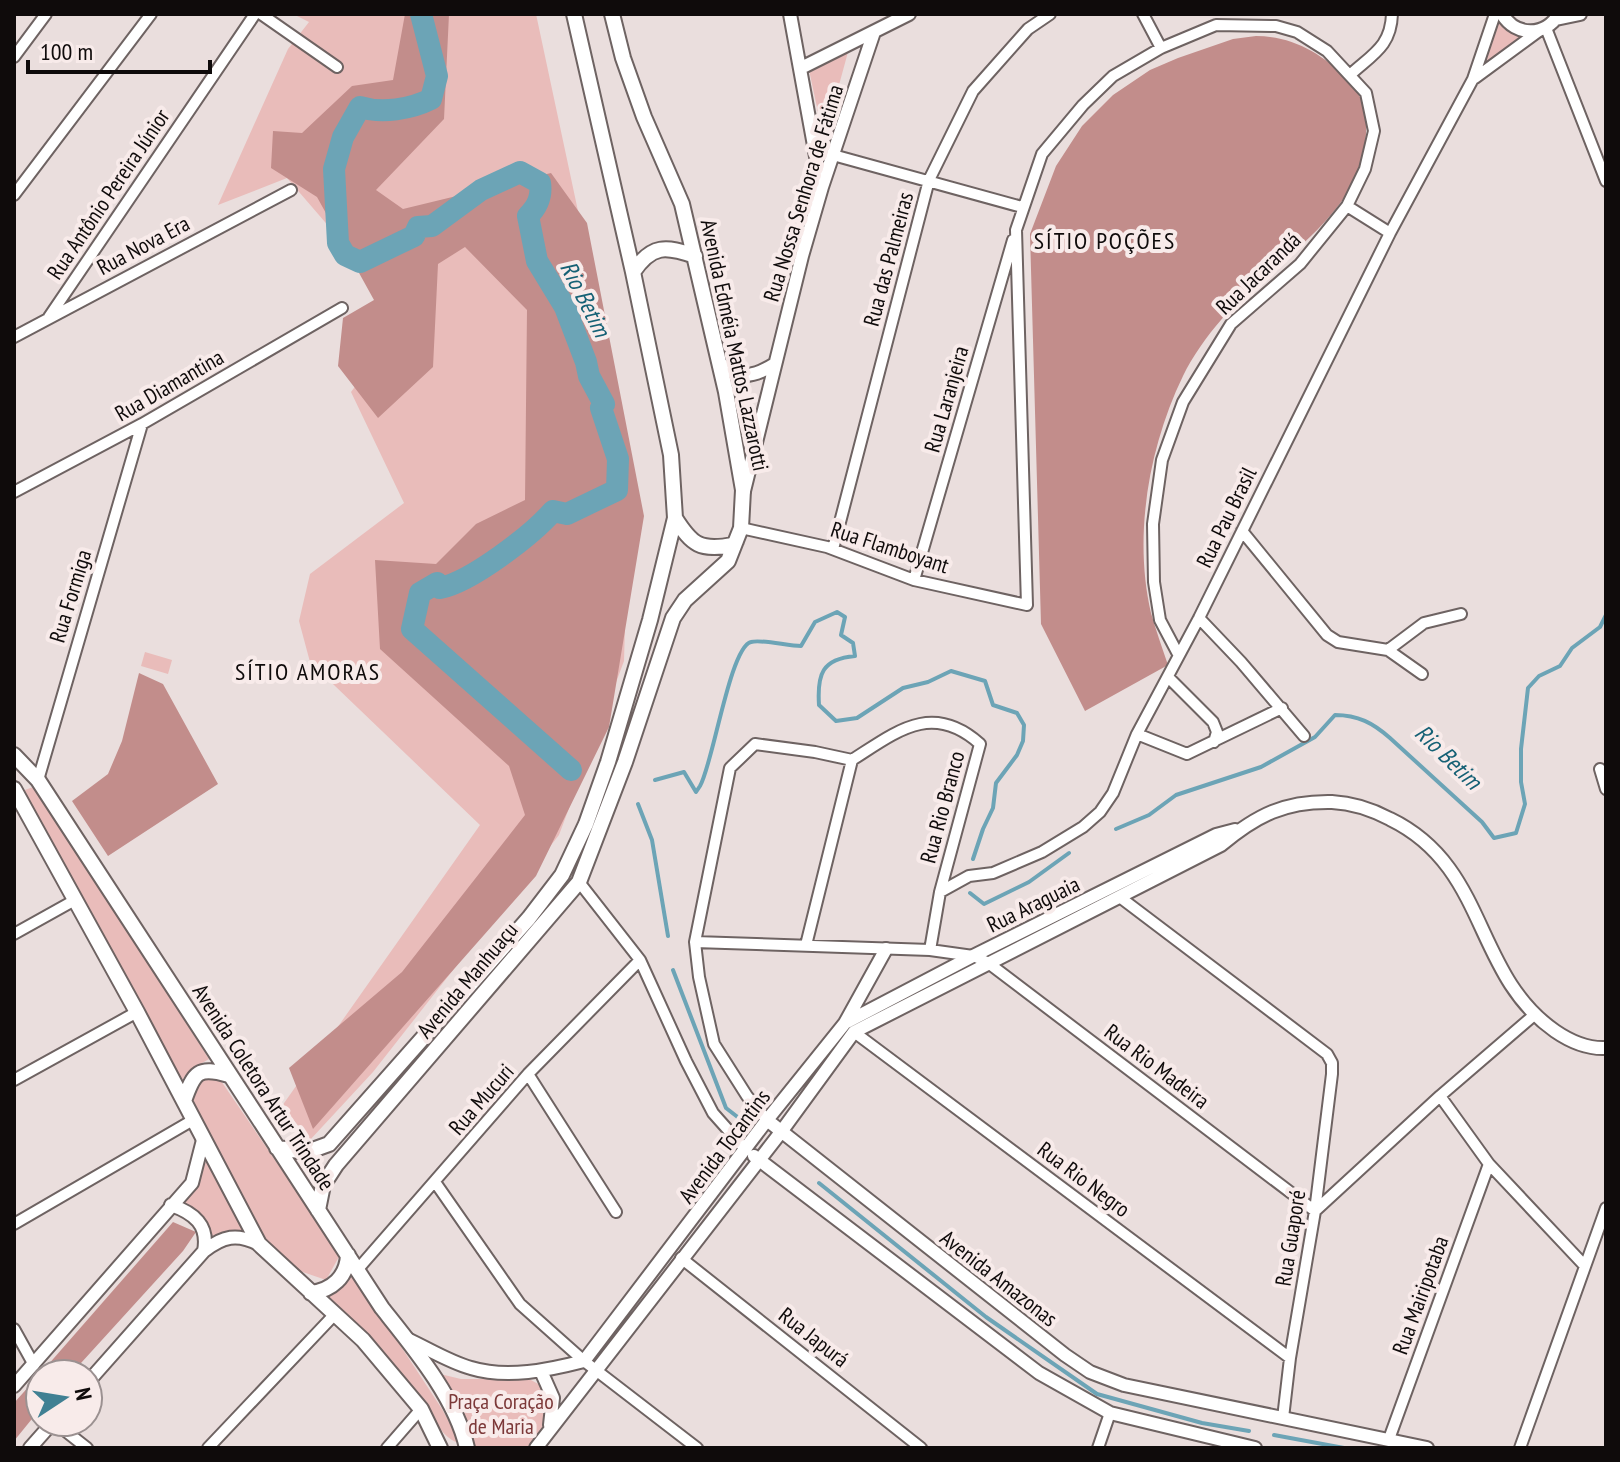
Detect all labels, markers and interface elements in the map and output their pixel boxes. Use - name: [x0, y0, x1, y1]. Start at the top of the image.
- scale bar: [28, 24, 210, 74]
- text: 100 m: [40, 36, 93, 67]
- street label: Rua Nossa Senhora de Fátima: [757, 81, 849, 305]
- street label: Rua Antônio Pereira Júnior: [41, 103, 175, 285]
- street label: Rua das Palmeiras: [857, 189, 919, 329]
- street label: Rua Nova Era: [92, 209, 194, 281]
- street label: Avenida Edméia Mattos Lazzarotti: [695, 217, 775, 473]
- district label: SÍTIO POÇÕES: [1034, 225, 1176, 256]
- street label: Rua Jacarandá: [1210, 226, 1306, 320]
- water label: Rio Betim: [553, 256, 618, 343]
- street label: Rua Diamantina: [110, 343, 228, 427]
- street label: Rua Laranjeira: [918, 343, 974, 455]
- street label: Rua Pau Brasil: [1190, 461, 1263, 572]
- street label: Rua Flamboyant: [827, 515, 953, 579]
- street label: Rua Formiga: [43, 546, 97, 646]
- district label: SÍTIO AMORAS: [235, 656, 381, 687]
- water label: Rio Betim: [1409, 717, 1489, 797]
- street label: Rua Rio Branco: [914, 748, 970, 866]
- street label: Rua Araguaia: [982, 870, 1084, 938]
- street label: Avenida Manhuaçu: [410, 916, 524, 1044]
- street label: Avenida Coletora Artur Trindade: [187, 979, 341, 1195]
- street label: Rua Rio Madeira: [1099, 1017, 1215, 1115]
- street label: Rua Mucuri: [442, 1058, 520, 1140]
- street label: Avenida Tocantins: [672, 1083, 776, 1209]
- street label: Rua Rio Negro: [1032, 1135, 1136, 1223]
- street label: Rua Guaporé: [1269, 1188, 1311, 1288]
- street label: Avenida Amazonas: [935, 1224, 1063, 1332]
- street label: Rua Mairipotaba: [1386, 1232, 1454, 1358]
- street label: Rua Japurá: [773, 1301, 855, 1373]
- north arrow: [24, 1358, 104, 1438]
- text: N: [69, 1385, 98, 1403]
- park label: Praça Coração de Maria: [448, 1387, 554, 1440]

